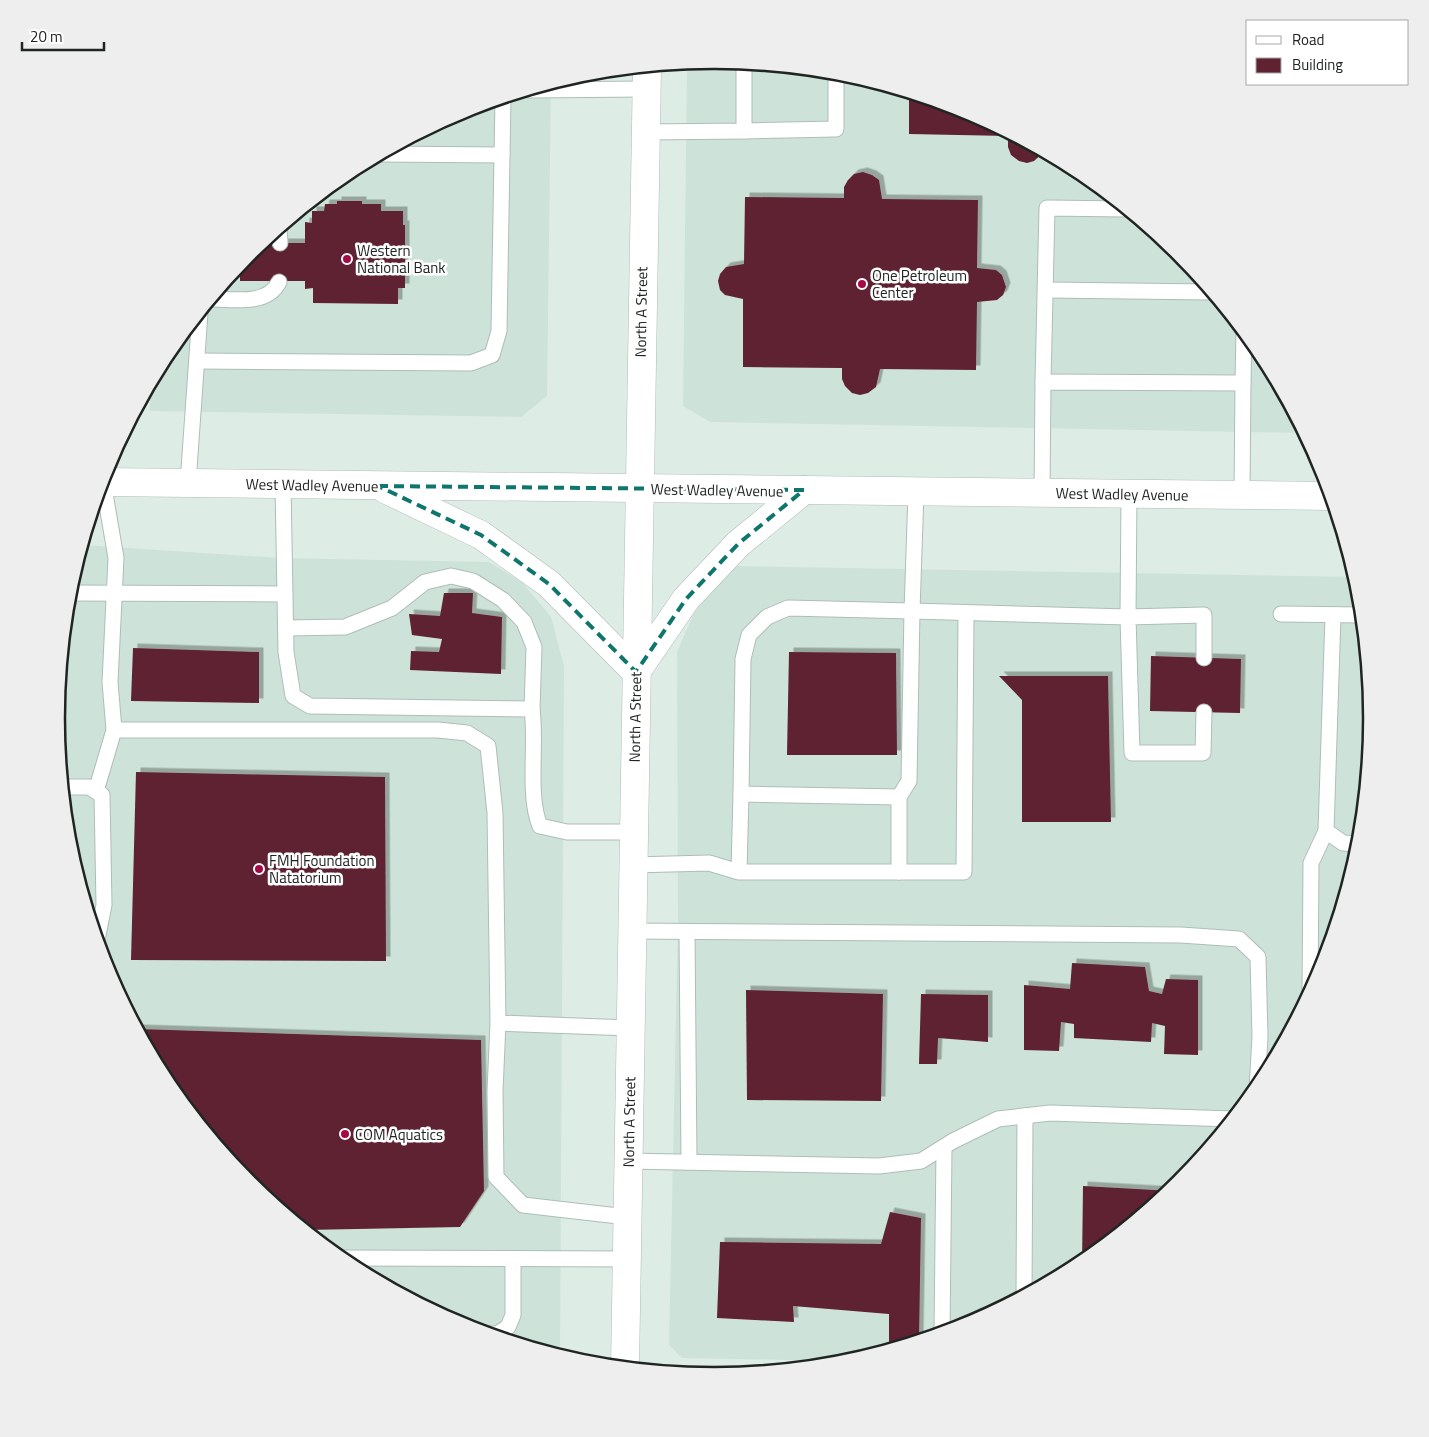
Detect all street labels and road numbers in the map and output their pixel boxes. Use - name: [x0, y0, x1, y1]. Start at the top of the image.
- street label: North A Street: [629, 266, 653, 358]
- street label: West Wadley Avenue: [245, 472, 379, 498]
- street label: West Wadley Avenue: [650, 477, 784, 503]
- street label: West Wadley Avenue: [1055, 481, 1189, 507]
- street label: North A Street: [623, 671, 647, 763]
- street label: North A Street: [617, 1076, 641, 1168]

